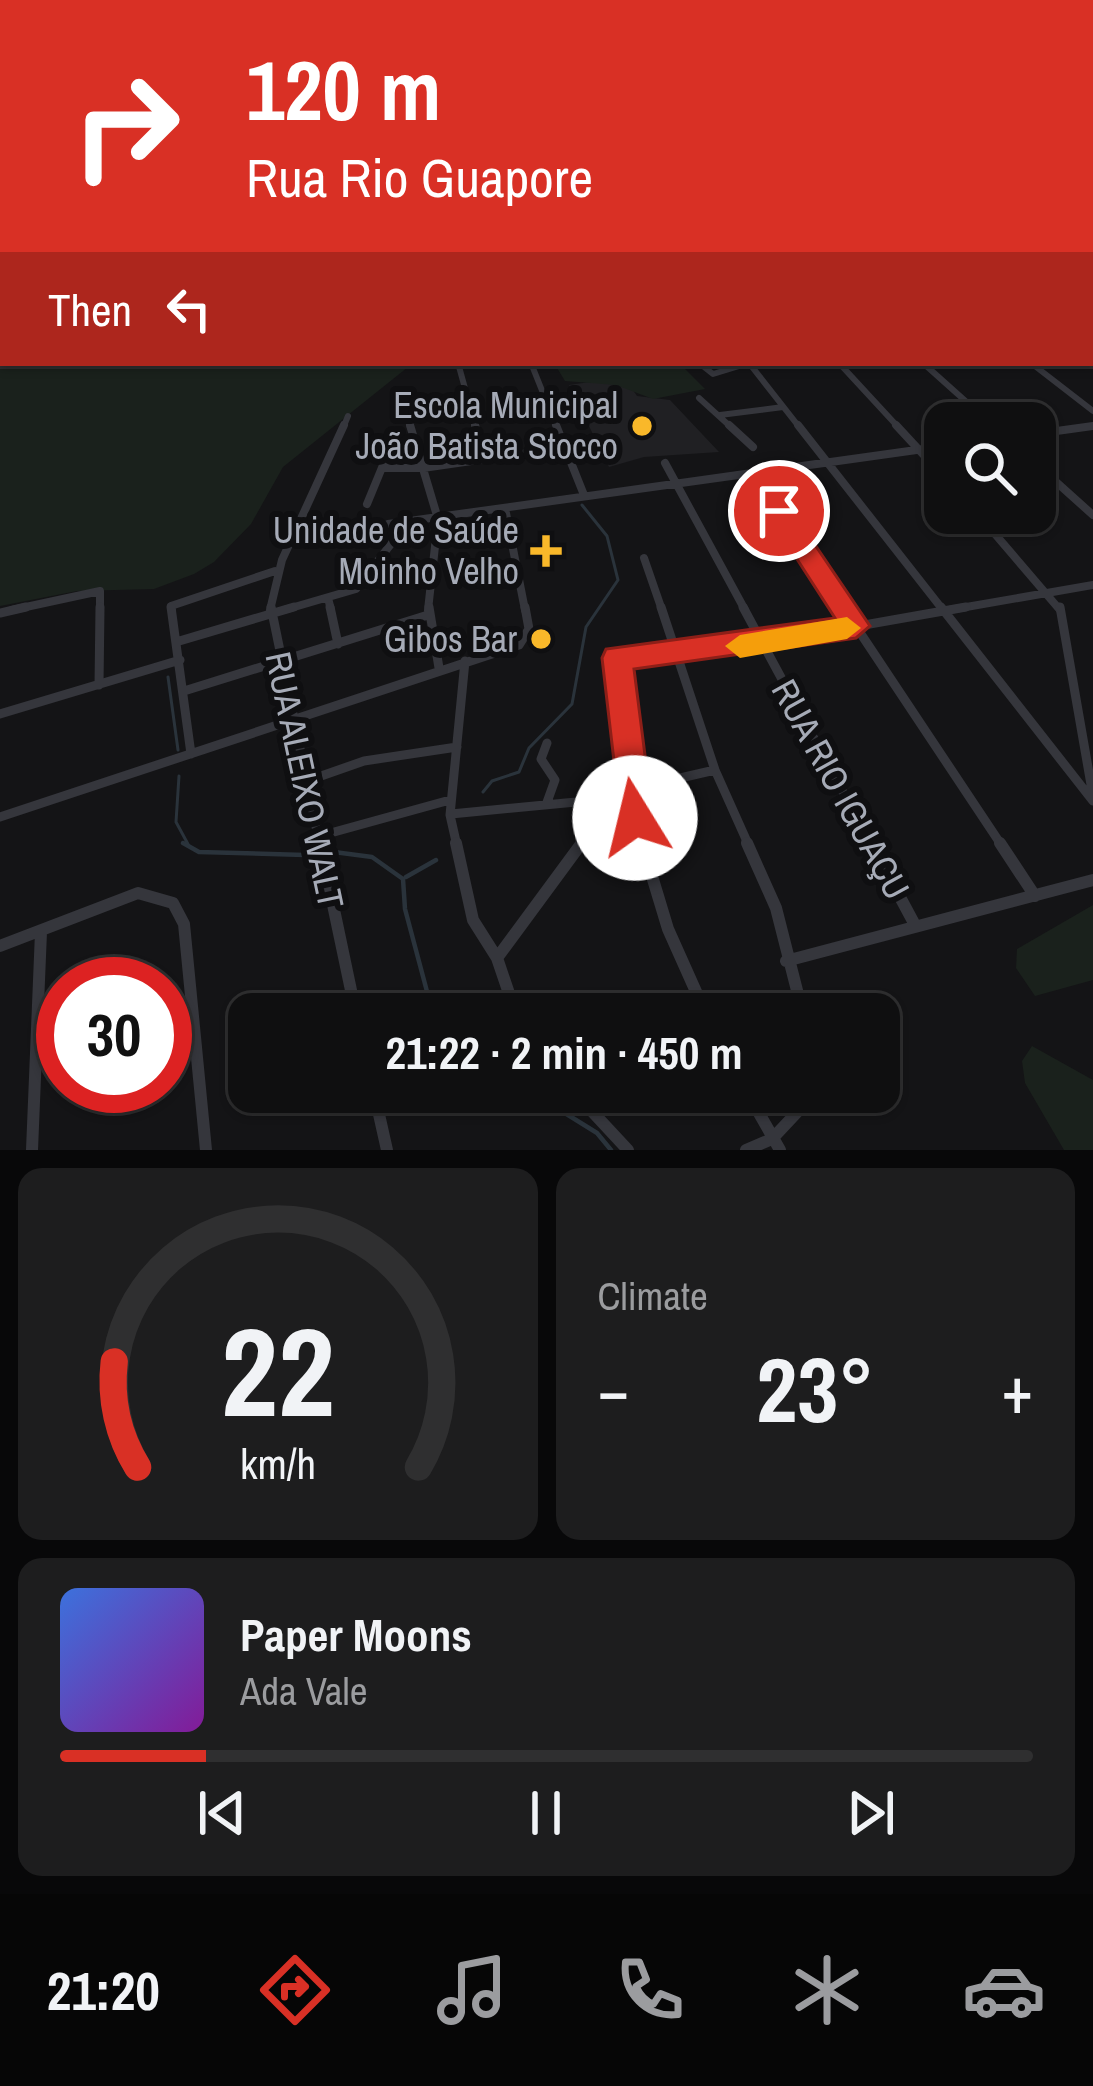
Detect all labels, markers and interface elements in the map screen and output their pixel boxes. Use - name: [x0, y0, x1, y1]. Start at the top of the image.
- text: 120 m: [246, 33, 441, 146]
- icon: right: [48, 48, 204, 204]
- text: Rua Rio Guapore: [246, 141, 593, 214]
- icon: left: [156, 276, 222, 342]
- text: Then: [48, 279, 132, 340]
- place label: Escola Municipal João Batista Stocco: [355, 381, 618, 470]
- map controls: [924, 402, 1056, 534]
- button: search: [924, 402, 1056, 534]
- marker: Escola Municipal João Batista Stocco: [629, 413, 655, 439]
- pin: [728, 460, 830, 562]
- icon: arrive: [746, 478, 812, 544]
- place label: Unidade de Saúde Moinho Velho: [273, 506, 519, 595]
- marker: Unidade de Saúde Moinho Velho: [530, 535, 562, 567]
- place label: Gibos Bar: [384, 615, 517, 663]
- marker: Gibos Bar: [528, 626, 554, 652]
- street label: RUA ALEIXO WALT: [254, 647, 356, 913]
- street label: RUA RIO IGUAÇU: [761, 670, 921, 908]
- position arrow: [572, 755, 698, 881]
- speed limit sign: 30: [36, 957, 192, 1113]
- text: 21:22 · 2 min · 450 m: [386, 1022, 742, 1083]
- text: Climate: [598, 1270, 708, 1322]
- text: 22: [221, 1287, 335, 1455]
- text: 23°: [756, 1329, 874, 1450]
- text: −: [598, 1345, 629, 1434]
- text: +: [1001, 1345, 1033, 1434]
- text: km/h: [240, 1435, 316, 1492]
- text: Paper Moons: [240, 1604, 472, 1665]
- text: Ada Vale: [240, 1665, 367, 1717]
- icon: previous: [189, 1780, 255, 1846]
- icon: pause: [513, 1780, 579, 1846]
- icon: next: [838, 1780, 904, 1846]
- icon: directions: [253, 1948, 337, 2032]
- icon: music: [430, 1948, 514, 2032]
- icon: phone: [608, 1948, 692, 2032]
- icon: climate: [785, 1948, 869, 2032]
- icon: car: [962, 1948, 1046, 2032]
- text: 21:20: [47, 1954, 160, 2027]

